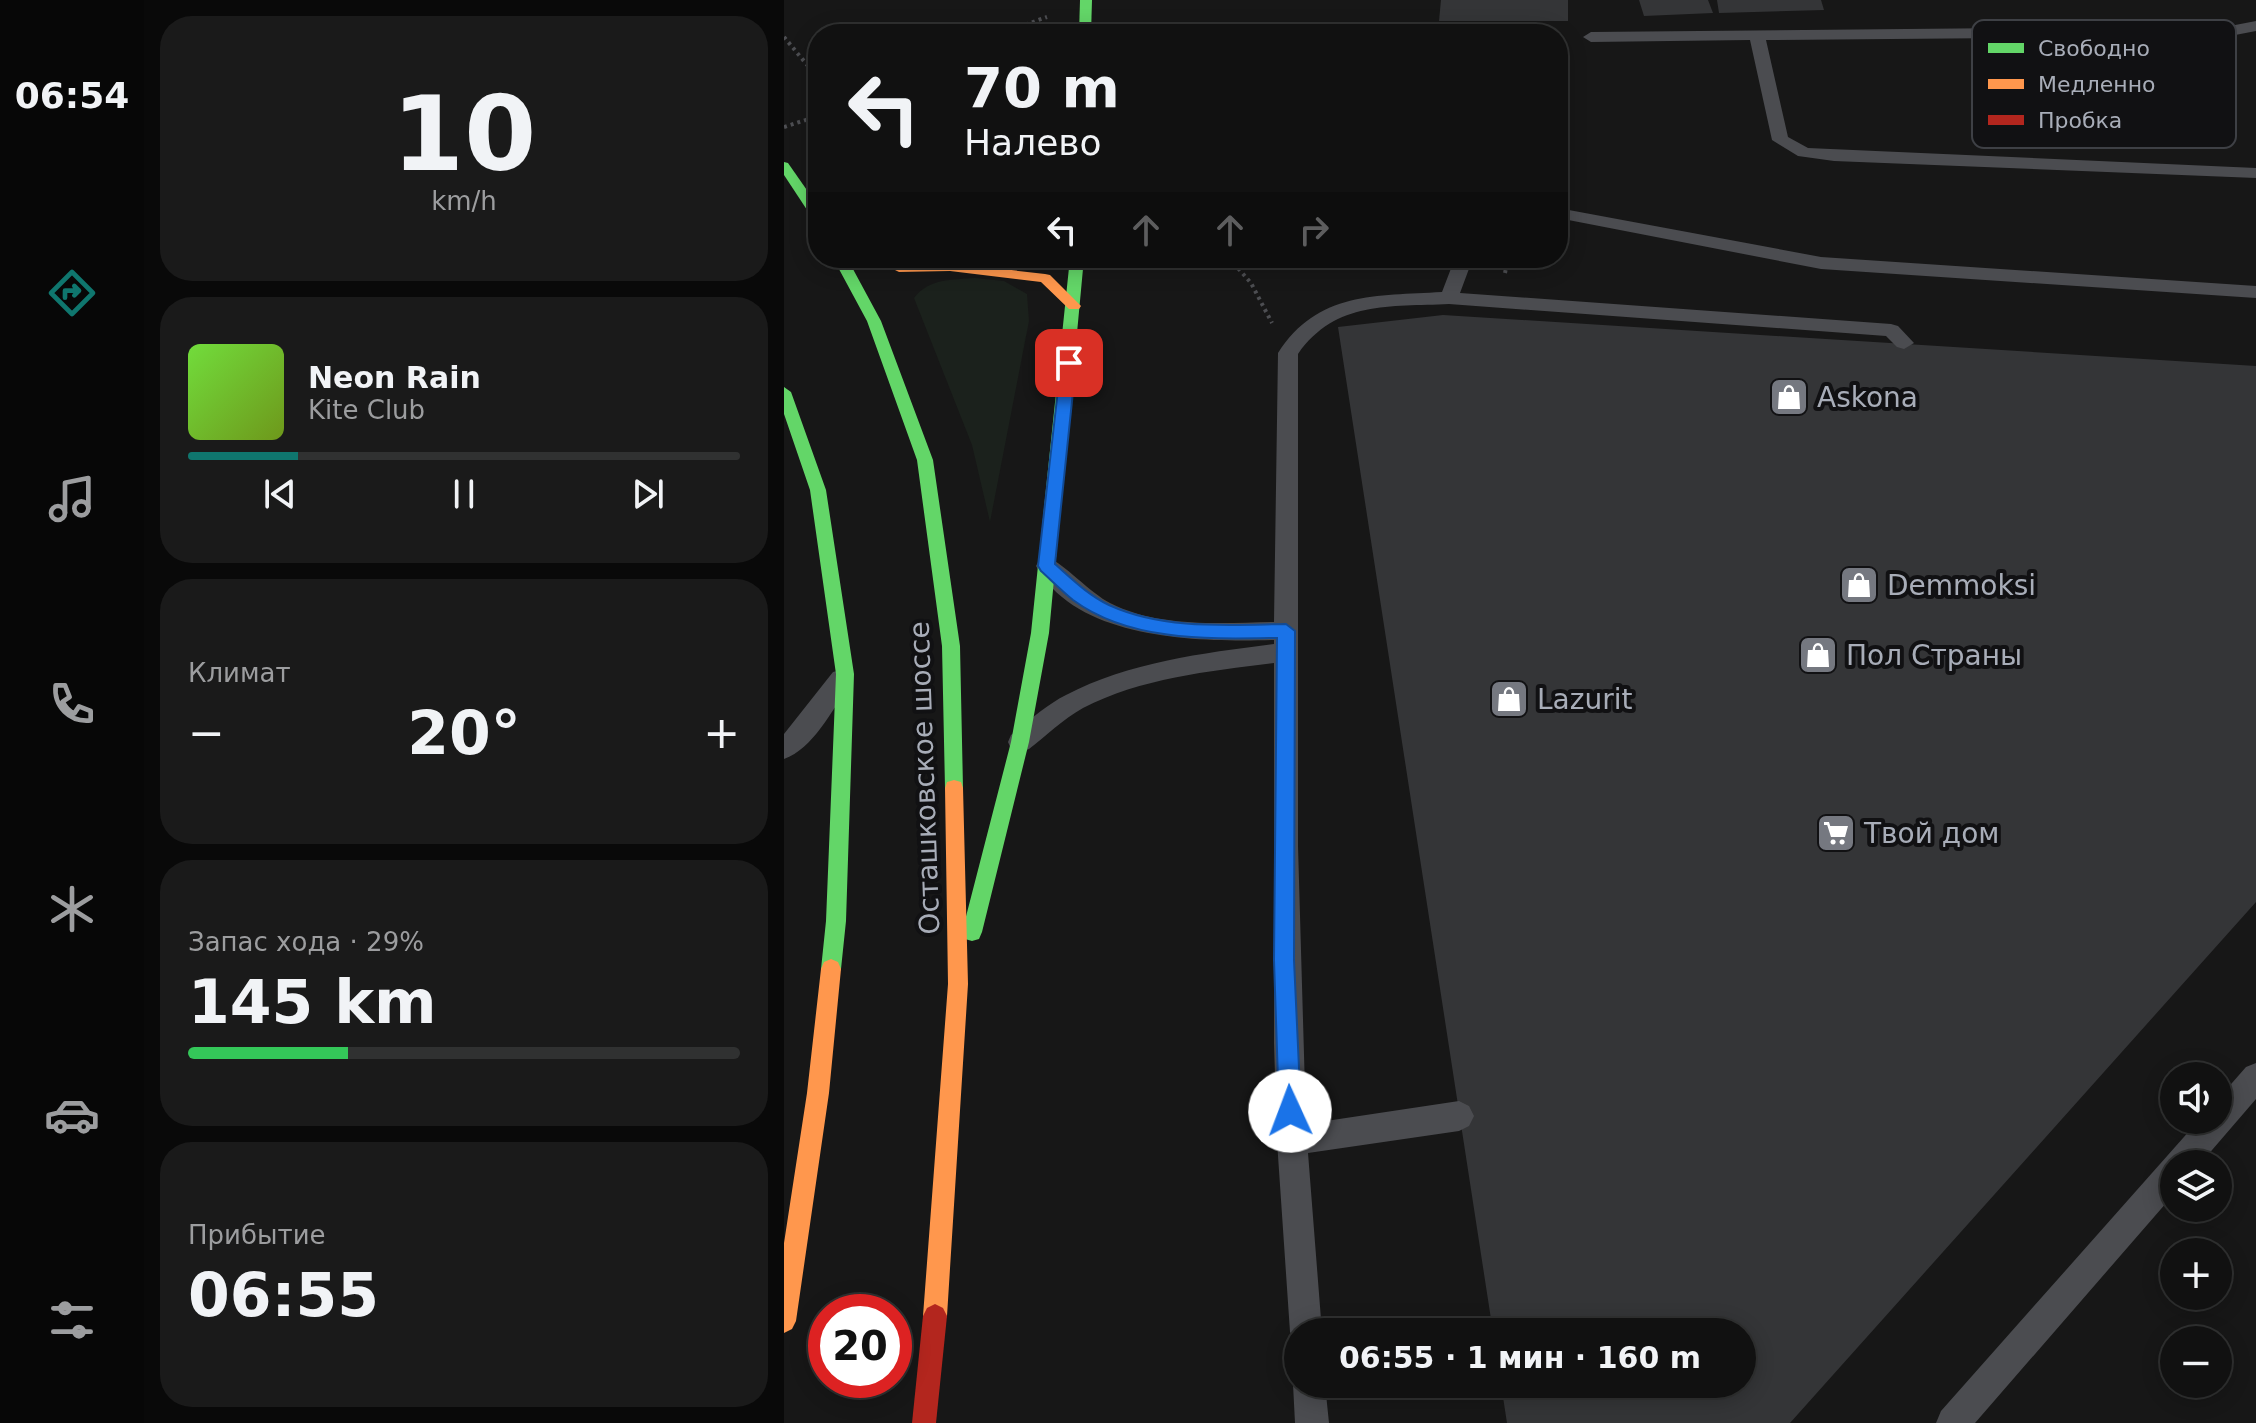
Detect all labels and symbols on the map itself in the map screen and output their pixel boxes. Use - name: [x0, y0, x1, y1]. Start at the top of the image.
- legend: [1972, 20, 2236, 148]
- text: Свободно: [2038, 36, 2150, 61]
- text: Медленно: [2038, 72, 2156, 97]
- text: Пробка: [2038, 108, 2122, 133]
- pin: [1035, 329, 1103, 397]
- shop icon: Askona: [1768, 376, 1810, 418]
- place label: Askona: [1817, 381, 1918, 414]
- shop icon: Demmoksi: [1838, 564, 1880, 606]
- place label: Demmoksi: [1887, 569, 2036, 602]
- street label: Осташковское шоссе: [903, 621, 946, 935]
- shop icon: Пол Страны: [1797, 634, 1839, 676]
- place label: Пол Страны: [1846, 639, 2022, 672]
- shop icon: Lazurit: [1488, 678, 1530, 720]
- place label: Lazurit: [1537, 683, 1632, 716]
- supermarket icon: Твой дом: [1815, 812, 1857, 854]
- place label: Твой дом: [1863, 817, 1999, 850]
- position arrow: [1248, 1069, 1332, 1153]
- speed limit sign: 20: [808, 1294, 912, 1398]

